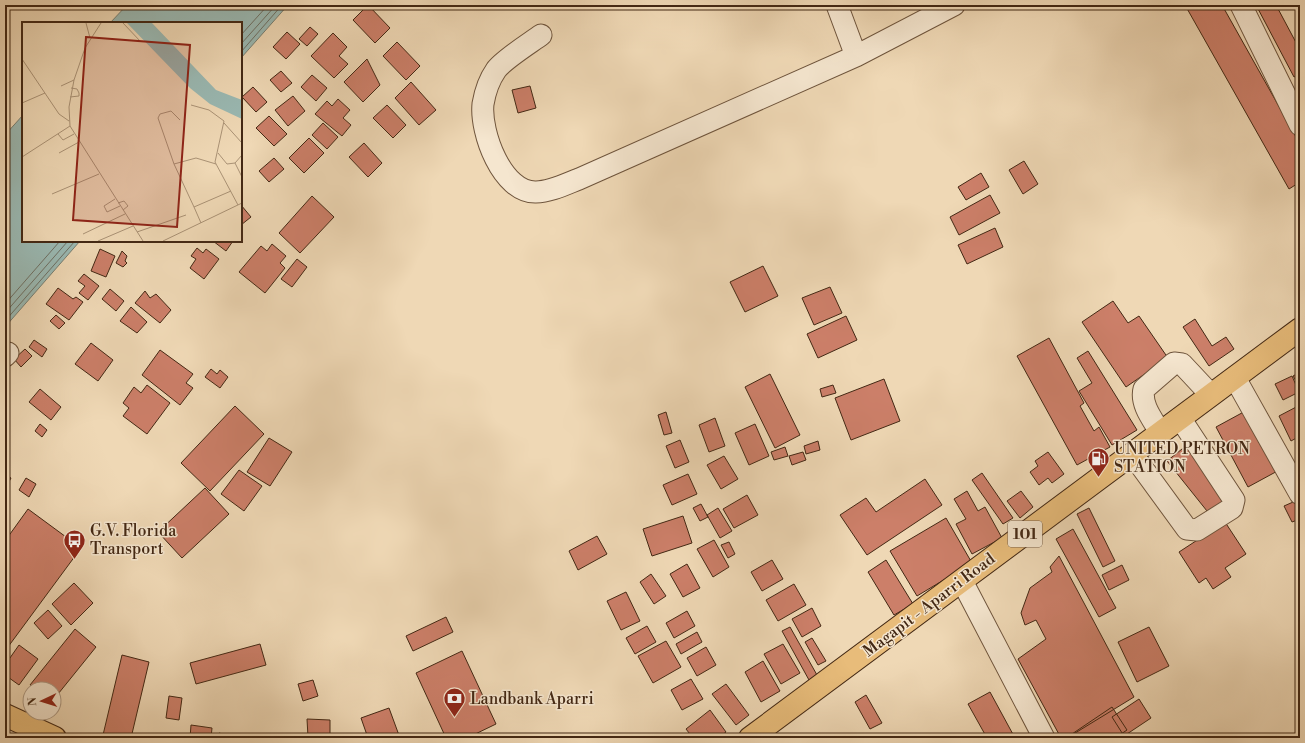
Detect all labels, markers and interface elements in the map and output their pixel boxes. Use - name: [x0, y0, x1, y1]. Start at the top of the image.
- inset map: [22, 22, 242, 242]
- place label: UNITED PETRON STATION: [1114, 439, 1250, 477]
- fuel station icon: UNITED PETRON STATION: [1086, 445, 1112, 478]
- place label: G.V. Florida Transport: [90, 521, 177, 559]
- road number: 101: [1008, 521, 1042, 547]
- bus stop icon: G.V. Florida Transport: [62, 527, 88, 560]
- street label: Magapit - Aparri Road: [859, 549, 999, 661]
- north arrow: [22, 681, 62, 721]
- bank icon: Landbank Aparri: [441, 686, 467, 719]
- place label: Landbank Aparri: [470, 689, 594, 709]
- text: N: [26, 697, 40, 706]

